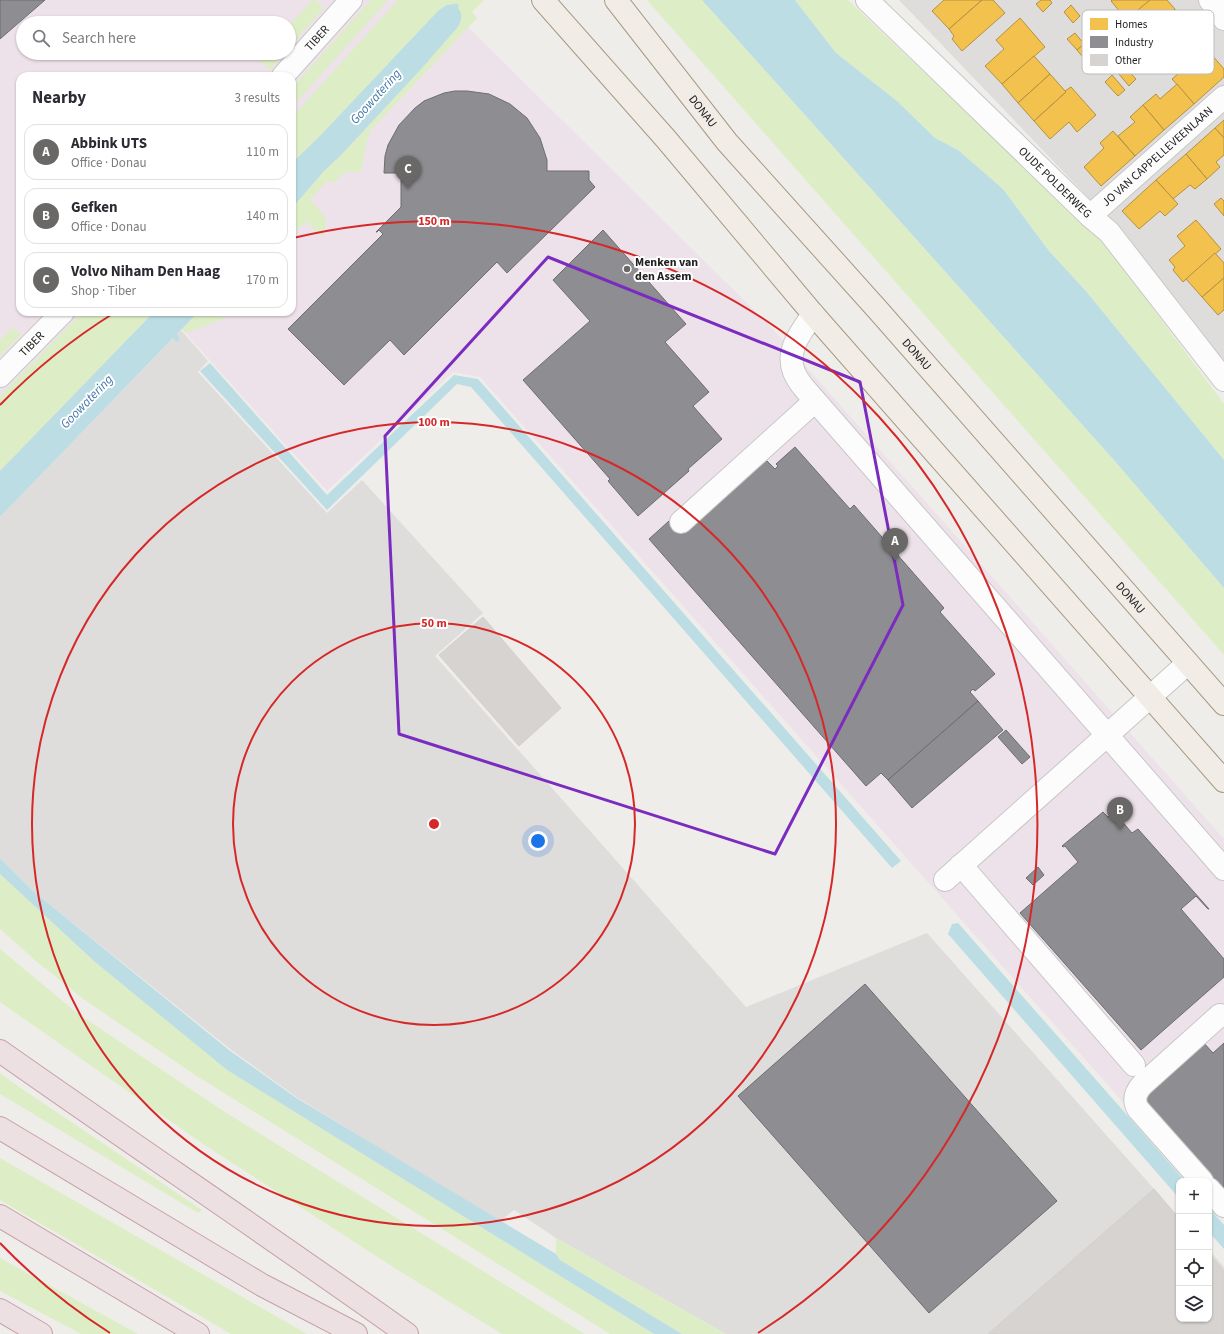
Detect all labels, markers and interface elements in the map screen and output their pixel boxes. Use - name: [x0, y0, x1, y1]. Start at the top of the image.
- legend: [1082, 10, 1214, 74]
- search box: [16, 16, 296, 60]
- text: Homes: [1115, 17, 1148, 32]
- street label: TIBER: [301, 21, 334, 55]
- icon: search: [30, 27, 52, 49]
- text: Search here: [62, 28, 136, 49]
- text: Industry: [1115, 35, 1153, 50]
- text: Other: [1115, 53, 1141, 68]
- water label: Goowatering: [346, 65, 405, 128]
- text: Nearby: [32, 86, 86, 110]
- text: 3 results: [235, 89, 280, 107]
- street label: DONAU: [684, 91, 721, 131]
- street label: JO VAN CAPPELLEVEENLAAN: [1098, 103, 1217, 211]
- text: Abbink UTS: [71, 133, 147, 154]
- text: A: [42, 143, 50, 161]
- text: 110 m: [246, 143, 279, 161]
- street label: OUDE POLDERWEG: [1014, 143, 1095, 222]
- text: Office · Donau: [71, 154, 147, 172]
- pin: C: [395, 156, 421, 189]
- text: Gefken: [71, 197, 118, 218]
- text: B: [42, 207, 50, 225]
- text: 140 m: [246, 207, 279, 225]
- text: 150 m: [418, 213, 450, 230]
- text: Office · Donau: [71, 218, 147, 236]
- place label: Menken van den Assem: [635, 254, 698, 285]
- text: Volvo Niham Den Haag: [71, 261, 220, 282]
- marker: Menken van den Assem: [622, 264, 632, 274]
- text: C: [42, 271, 50, 289]
- text: 170 m: [246, 271, 279, 289]
- text: Shop · Tiber: [71, 282, 136, 300]
- street label: TIBER: [15, 328, 49, 361]
- street label: DONAU: [898, 335, 935, 374]
- water label: Goowatering: [56, 371, 117, 433]
- text: 100 m: [418, 414, 450, 431]
- pin: A: [882, 528, 908, 561]
- street label: DONAU: [1112, 578, 1149, 618]
- text: 50 m: [421, 615, 447, 632]
- pin: B: [1107, 797, 1133, 830]
- centre of rings: [427, 817, 441, 831]
- your location: [528, 831, 548, 851]
- map controls: [1176, 1178, 1212, 1322]
- button: +: [1176, 1178, 1212, 1214]
- button: −: [1176, 1214, 1212, 1250]
- button: locate: [1176, 1250, 1212, 1286]
- button: layers: [1176, 1286, 1212, 1322]

